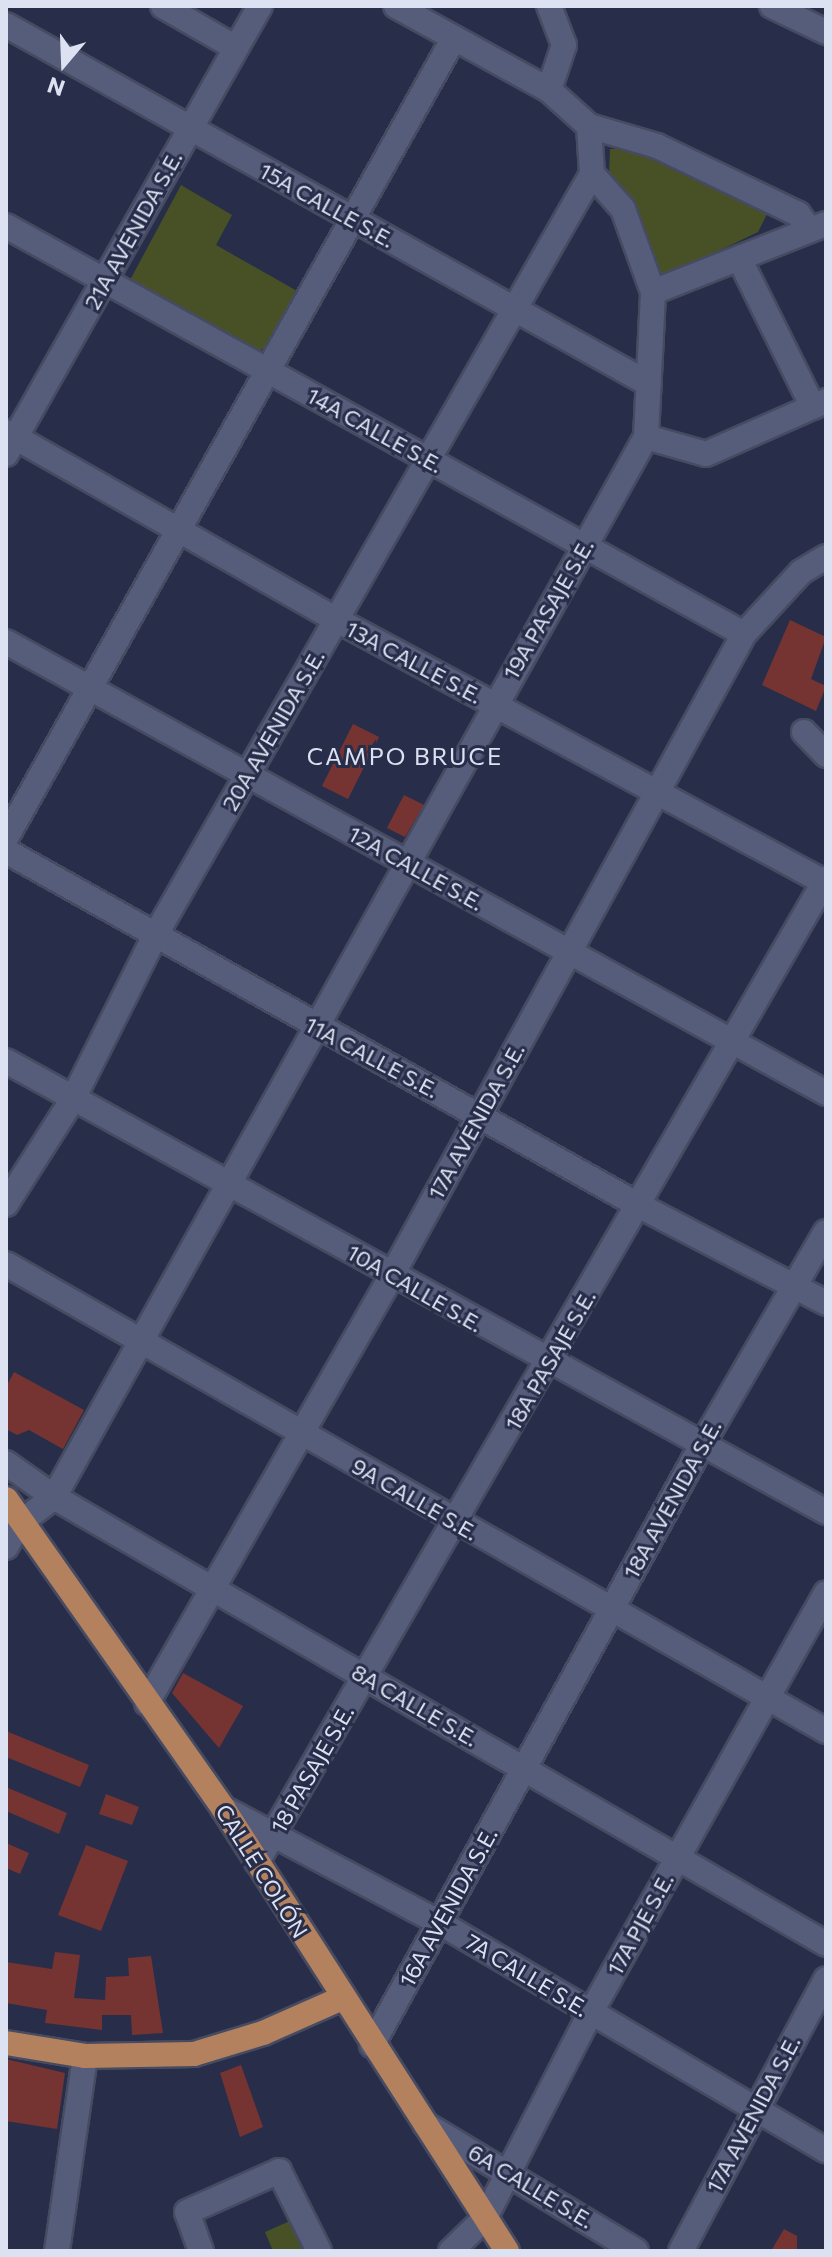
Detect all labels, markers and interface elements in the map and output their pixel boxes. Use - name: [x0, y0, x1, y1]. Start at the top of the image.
- north arrow: [24, 24, 104, 104]
- text: N: [44, 72, 68, 103]
- street label: 21A AVENIDA S.E.: [79, 146, 187, 314]
- street label: 15A CALLE S.E.: [255, 157, 399, 253]
- street label: 14A CALLE S.E.: [303, 382, 447, 478]
- street label: 19A PASAJE S.E.: [497, 534, 599, 684]
- street label: 13A CALLE S.E.: [342, 615, 486, 709]
- street label: 20A AVENIDA S.E.: [216, 645, 330, 815]
- district label: CAMPO BRUCE: [307, 742, 503, 770]
- street label: 12A CALLE S.E.: [344, 820, 488, 916]
- street label: 11A CALLE S.E.: [301, 1011, 443, 1103]
- street label: 17A AVENIDA S.E.: [422, 1038, 530, 1204]
- street label: 10A CALLE S.E.: [343, 1239, 487, 1337]
- street label: 18A PASAJE S.E.: [499, 1285, 601, 1435]
- street label: 18A AVENIDA S.E.: [617, 1415, 727, 1583]
- street label: 9A CALLE S.E.: [347, 1452, 483, 1546]
- street label: 8A CALLE S.E.: [347, 1658, 483, 1752]
- street label: 18 PASAJE S.E.: [265, 1701, 359, 1837]
- street label: CALLE COLÓN: [210, 1799, 314, 1943]
- street label: 16A AVENIDA S.E.: [393, 1823, 503, 1991]
- street label: 17A PJE S.E.: [601, 1868, 679, 1980]
- street label: 7A CALLE S.E.: [461, 1928, 593, 2022]
- street label: 17A AVENIDA S.E.: [700, 2031, 806, 2197]
- street label: 6A CALLE S.E.: [464, 2138, 598, 2234]

